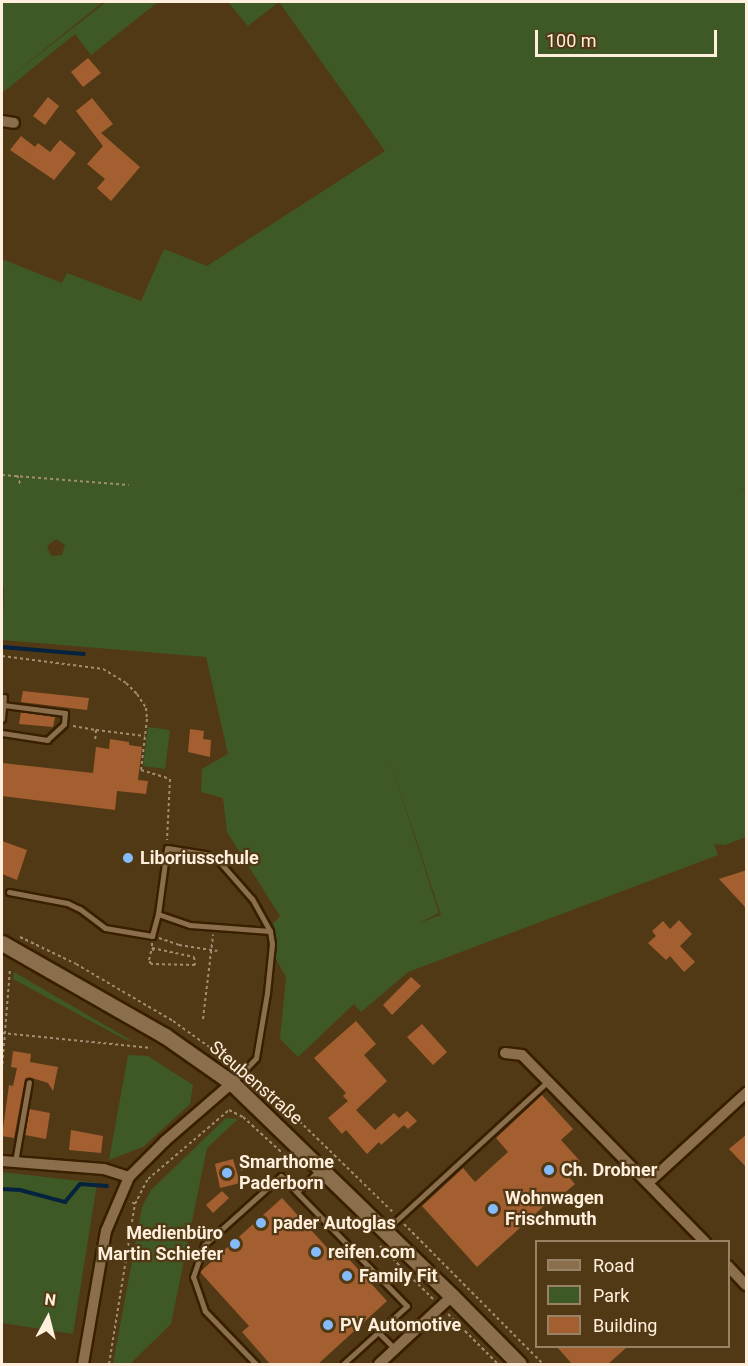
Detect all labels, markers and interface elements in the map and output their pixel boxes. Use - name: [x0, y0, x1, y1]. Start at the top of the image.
- scale bar: [538, 18, 720, 56]
- text: 100 m: [546, 30, 597, 51]
- place label: Liboriusschule: [140, 847, 259, 869]
- marker: Liboriusschule: [121, 851, 135, 865]
- street label: Steubenstraße: [205, 1037, 307, 1129]
- place label: Smarthome Paderborn: [239, 1152, 334, 1194]
- place label: Ch. Drobner: [561, 1159, 657, 1181]
- marker: Ch. Drobner: [542, 1163, 556, 1177]
- marker: Smarthome Paderborn: [220, 1166, 234, 1180]
- place label: Wohnwagen Frischmuth: [505, 1188, 604, 1230]
- marker: Wohnwagen Frischmuth: [486, 1202, 500, 1216]
- place label: pader Autoglas: [273, 1212, 396, 1234]
- marker: pader Autoglas: [254, 1216, 268, 1230]
- place label: Medienbüro Martin Schiefer: [98, 1223, 223, 1266]
- marker: Medienbüro Martin Schiefer: [228, 1237, 242, 1251]
- legend: [535, 1240, 730, 1348]
- place label: reifen.com: [328, 1241, 415, 1263]
- marker: reifen.com: [309, 1245, 323, 1259]
- text: Road: [593, 1255, 634, 1276]
- place label: Family Fit: [359, 1265, 438, 1287]
- marker: Family Fit: [340, 1269, 354, 1283]
- text: Park: [593, 1285, 629, 1306]
- north arrow: [18, 1288, 78, 1348]
- text: N: [43, 1290, 57, 1310]
- place label: PV Automotive: [340, 1314, 461, 1336]
- text: Building: [593, 1315, 657, 1336]
- marker: PV Automotive: [321, 1318, 335, 1332]

